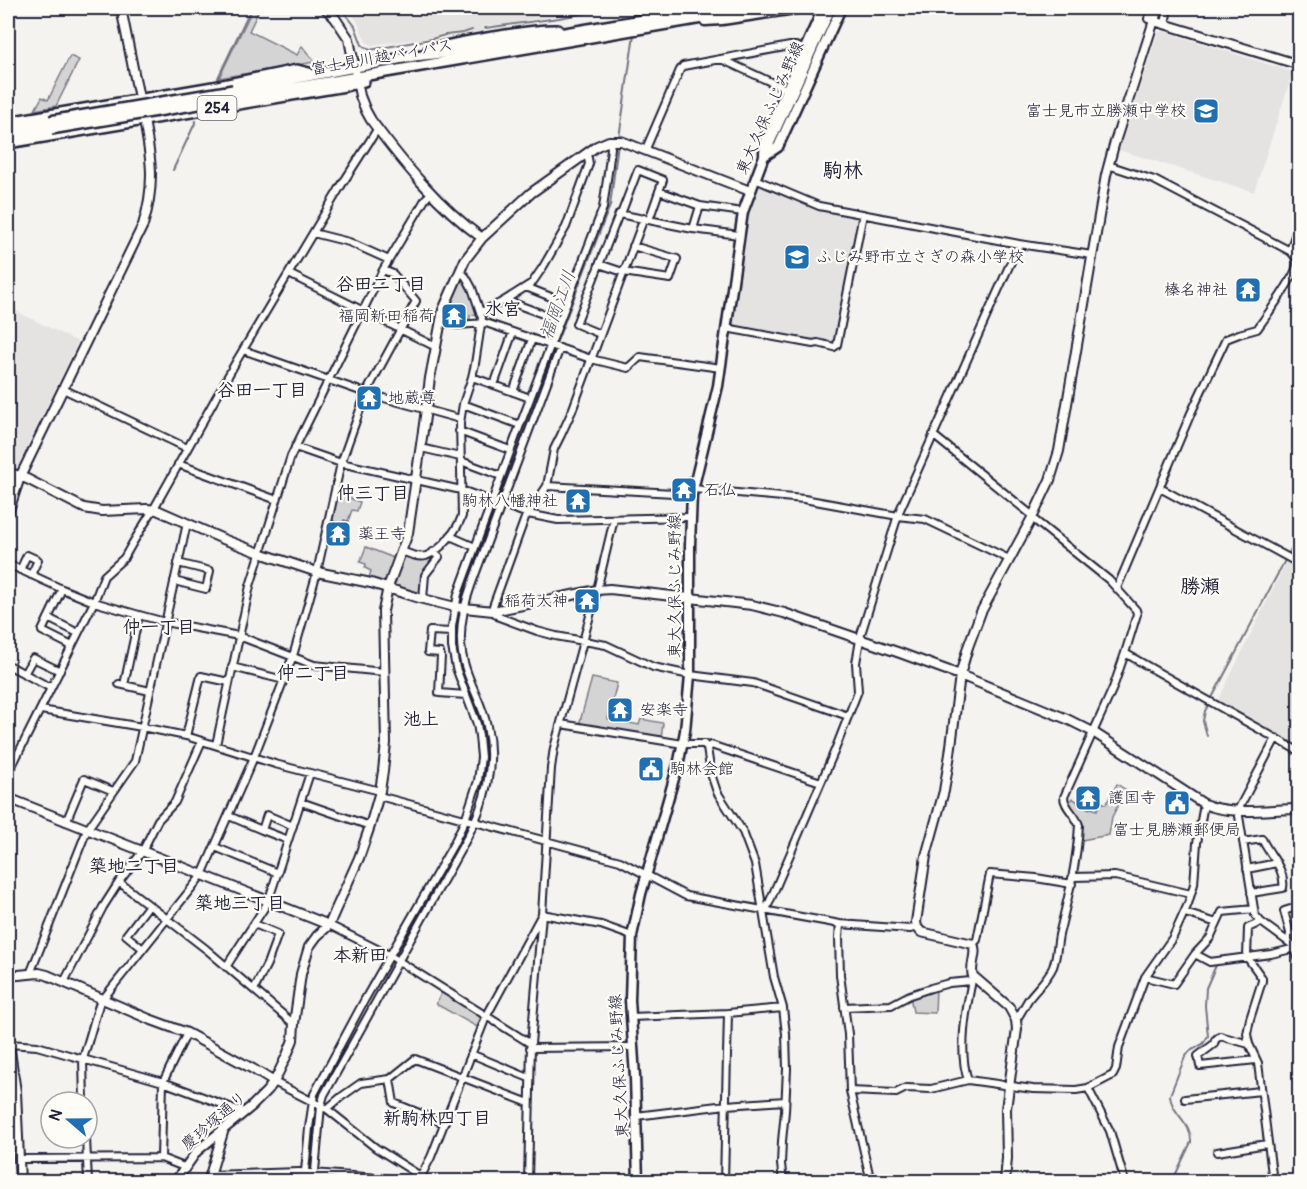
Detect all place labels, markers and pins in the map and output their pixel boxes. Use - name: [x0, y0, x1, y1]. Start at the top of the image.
- school or university icon: 富士見市立勝瀬中学校: [1191, 96, 1221, 126]
- place label: 富士見市立勝瀬中学校: [1026, 101, 1186, 121]
- school or university icon: ふじみ野市立さぎの森小学校: [782, 242, 812, 272]
- place label: ふじみ野市立さぎの森小学校: [816, 247, 1024, 267]
- temple icon: 榛名神社: [1233, 275, 1263, 305]
- place label: 榛名神社: [1164, 280, 1228, 300]
- temple icon: 福岡新田稲荷: [439, 301, 469, 331]
- place label: 福岡新田稲荷: [338, 306, 434, 326]
- temple icon: 地蔵尊: [354, 383, 384, 413]
- place label: 地蔵尊: [388, 388, 436, 408]
- temple icon: 石仏: [669, 475, 699, 505]
- place label: 石仏: [704, 480, 736, 500]
- temple icon: 駒林八幡神社: [563, 486, 593, 516]
- place label: 駒林八幡神社: [462, 491, 558, 511]
- temple icon: 薬王寺: [323, 519, 353, 549]
- place label: 薬王寺: [358, 524, 406, 544]
- temple icon: 稲荷大神: [572, 586, 602, 616]
- place label: 稲荷大神: [504, 591, 568, 611]
- temple icon: 安楽寺: [605, 695, 635, 725]
- place label: 安楽寺: [640, 700, 688, 720]
- public building icon: 駒林会館: [636, 754, 666, 784]
- place label: 駒林会館: [670, 759, 734, 779]
- temple icon: 護国寺: [1073, 783, 1103, 813]
- place label: 護国寺: [1108, 788, 1156, 808]
- public building icon: 富士見勝瀬郵便局: [1162, 788, 1192, 818]
- place label: 富士見勝瀬郵便局: [1113, 820, 1241, 840]

